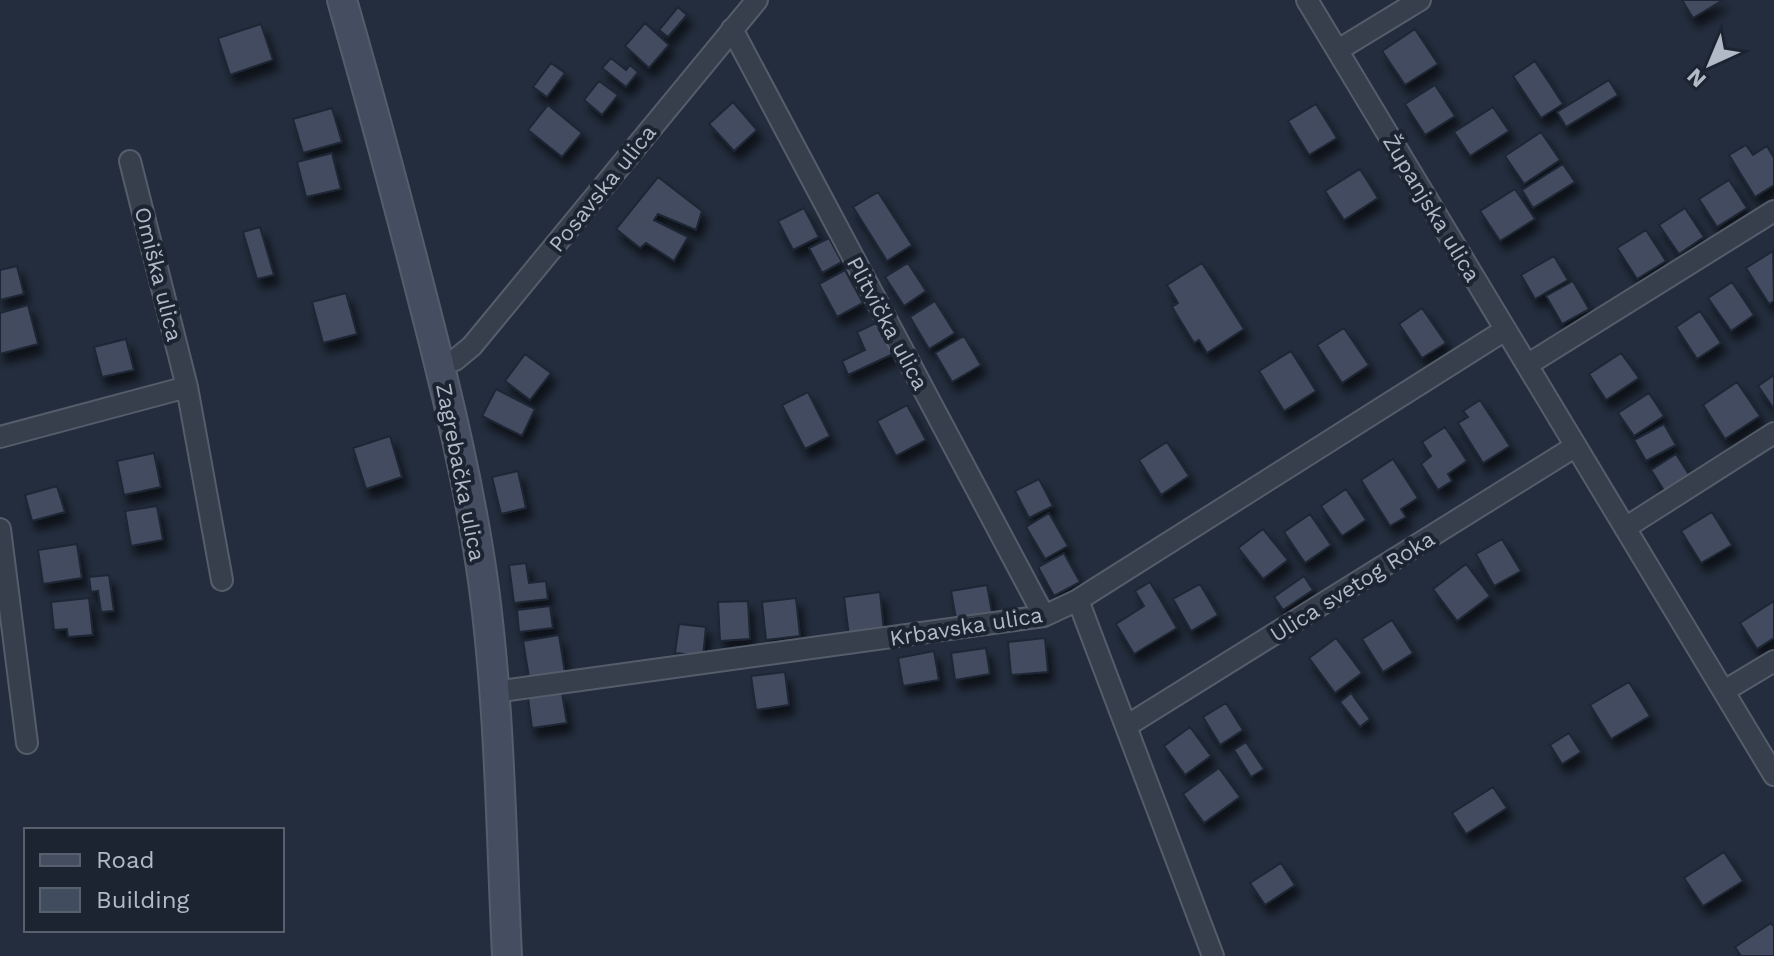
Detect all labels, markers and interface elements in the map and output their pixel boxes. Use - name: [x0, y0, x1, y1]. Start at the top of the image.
- north arrow: [1670, 24, 1750, 104]
- text: N: [1682, 63, 1711, 93]
- street label: Posavska ulica: [544, 120, 661, 257]
- street label: Županjska ulica: [1378, 130, 1485, 286]
- street label: Omiška ulica: [130, 204, 187, 344]
- street label: Plitvička ulica: [842, 252, 933, 394]
- street label: Zagrebačka ulica: [431, 381, 490, 563]
- street label: Ulica svetog Roka: [1266, 526, 1439, 647]
- street label: Krbavska ulica: [888, 602, 1044, 651]
- legend: [24, 828, 284, 932]
- text: Road: [96, 846, 155, 874]
- text: Building: [96, 886, 189, 914]

